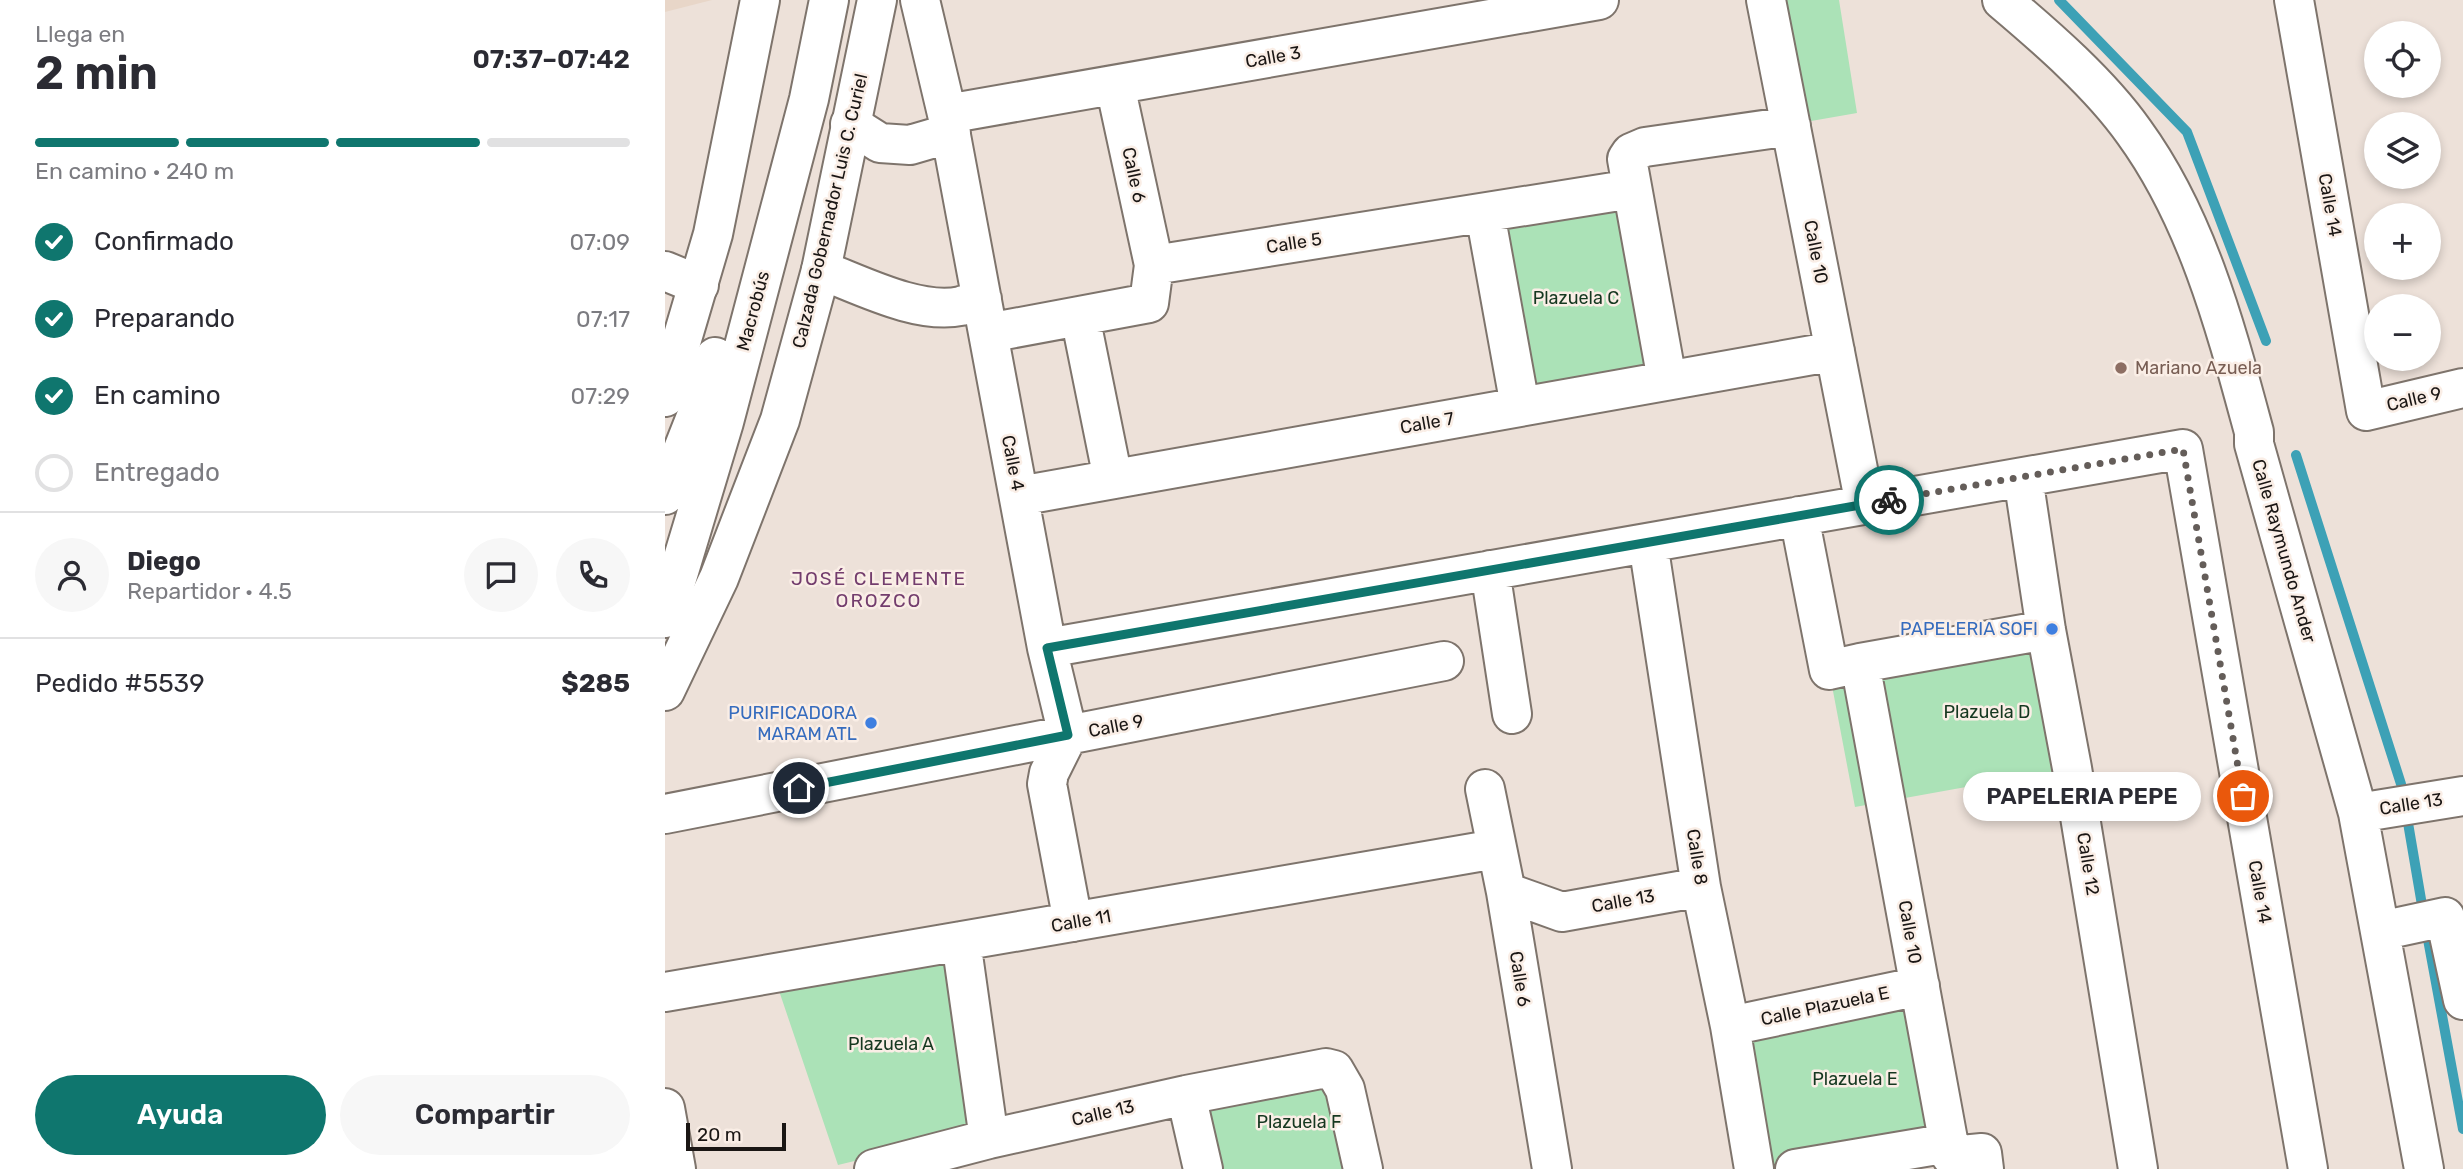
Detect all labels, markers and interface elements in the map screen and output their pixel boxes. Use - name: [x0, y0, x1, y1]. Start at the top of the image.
- text: Llega en: [35, 20, 125, 48]
- map controls: [2364, 21, 2441, 371]
- button: locate: [2364, 21, 2441, 98]
- street label: Calle 3: [1244, 41, 1302, 73]
- text: 07:37–07:42: [472, 44, 630, 75]
- text: 2 min: [35, 46, 158, 101]
- street label: Calzada Gobernador Luis C. Curiel: [788, 72, 872, 350]
- button: layers: [2364, 112, 2441, 189]
- street label: Calle 6: [1117, 145, 1151, 205]
- text: En camino · 240 m: [35, 157, 234, 185]
- street label: Calle 14: [2314, 172, 2346, 238]
- button: +: [2364, 203, 2441, 280]
- street label: Calle 10: [1799, 218, 1833, 286]
- icon: check: [35, 223, 73, 261]
- text: Confirmado: [94, 226, 234, 257]
- text: 07:09: [569, 228, 630, 256]
- street label: Calle 5: [1265, 228, 1323, 258]
- street label: Macrobús: [732, 269, 774, 353]
- park label: Plazuela C: [1533, 287, 1619, 309]
- button: −: [2364, 294, 2441, 371]
- icon: check: [35, 300, 73, 338]
- text: Preparando: [94, 303, 235, 334]
- text: 07:17: [576, 305, 630, 333]
- place label: Mariano Azuela: [2135, 357, 2262, 379]
- marker: Mariano Azuela: [2113, 360, 2129, 376]
- icon: check: [35, 377, 73, 415]
- text: En camino: [94, 380, 221, 411]
- text: 07:29: [571, 382, 630, 410]
- street label: Calle 9: [2384, 382, 2444, 416]
- street label: Calle 7: [1398, 407, 1456, 439]
- street label: Calle 4: [997, 433, 1029, 493]
- text: Entregado: [94, 457, 220, 488]
- street label: Calle Raymundo Ander: [2247, 457, 2321, 645]
- courier: [1854, 465, 1924, 535]
- icon: bike: [1870, 481, 1908, 519]
- button: person: [35, 538, 109, 612]
- button: chat: [464, 538, 538, 612]
- button: phone: [556, 538, 630, 612]
- text: Diego: [127, 546, 201, 577]
- district label: JOSÉ CLEMENTE OROZCO: [791, 567, 967, 612]
- text: Repartidor · 4.5: [127, 577, 292, 605]
- place label: PAPELERIA SOFI: [1900, 618, 2038, 640]
- marker: PAPELERIA SOFI: [2044, 621, 2060, 637]
- text: Pedido #5539: [35, 668, 205, 699]
- text: $285: [561, 668, 630, 699]
- park label: Plazuela D: [1943, 701, 2031, 723]
- place label: PURIFICADORA MARAM ATL: [728, 702, 857, 745]
- street label: Calle 9: [1086, 710, 1146, 742]
- marker: PURIFICADORA MARAM ATL: [863, 715, 879, 731]
- pin: [769, 758, 829, 818]
- pin: [2213, 766, 2273, 826]
- icon: home: [780, 769, 818, 807]
- callout: PAPELERIA PEPE: [1963, 772, 2201, 820]
- icon: bag: [2224, 777, 2262, 815]
- text: PAPELERIA PEPE: [1986, 782, 2178, 810]
- street label: Calle 13: [2378, 788, 2444, 820]
- street label: Calle 8: [1682, 827, 1712, 887]
- street label: Calle 12: [2072, 831, 2104, 897]
- street label: Calle 14: [2244, 859, 2276, 925]
- street label: Calle 13: [1590, 885, 1656, 917]
- street label: Calle 10: [1894, 898, 1926, 966]
- street label: Calle 11: [1049, 905, 1113, 937]
- street label: Calle 6: [1505, 950, 1535, 1009]
- street label: Calle Plazuela E: [1759, 982, 1891, 1030]
- park label: Plazuela A: [848, 1033, 934, 1055]
- park label: Plazuela E: [1812, 1068, 1898, 1090]
- button: Ayuda: [35, 1075, 326, 1155]
- button: Compartir: [340, 1075, 630, 1155]
- street label: Calle 13: [1069, 1095, 1137, 1131]
- park label: Plazuela F: [1256, 1111, 1342, 1133]
- scale bar: [686, 1120, 786, 1152]
- text: 20 m: [697, 1123, 742, 1146]

